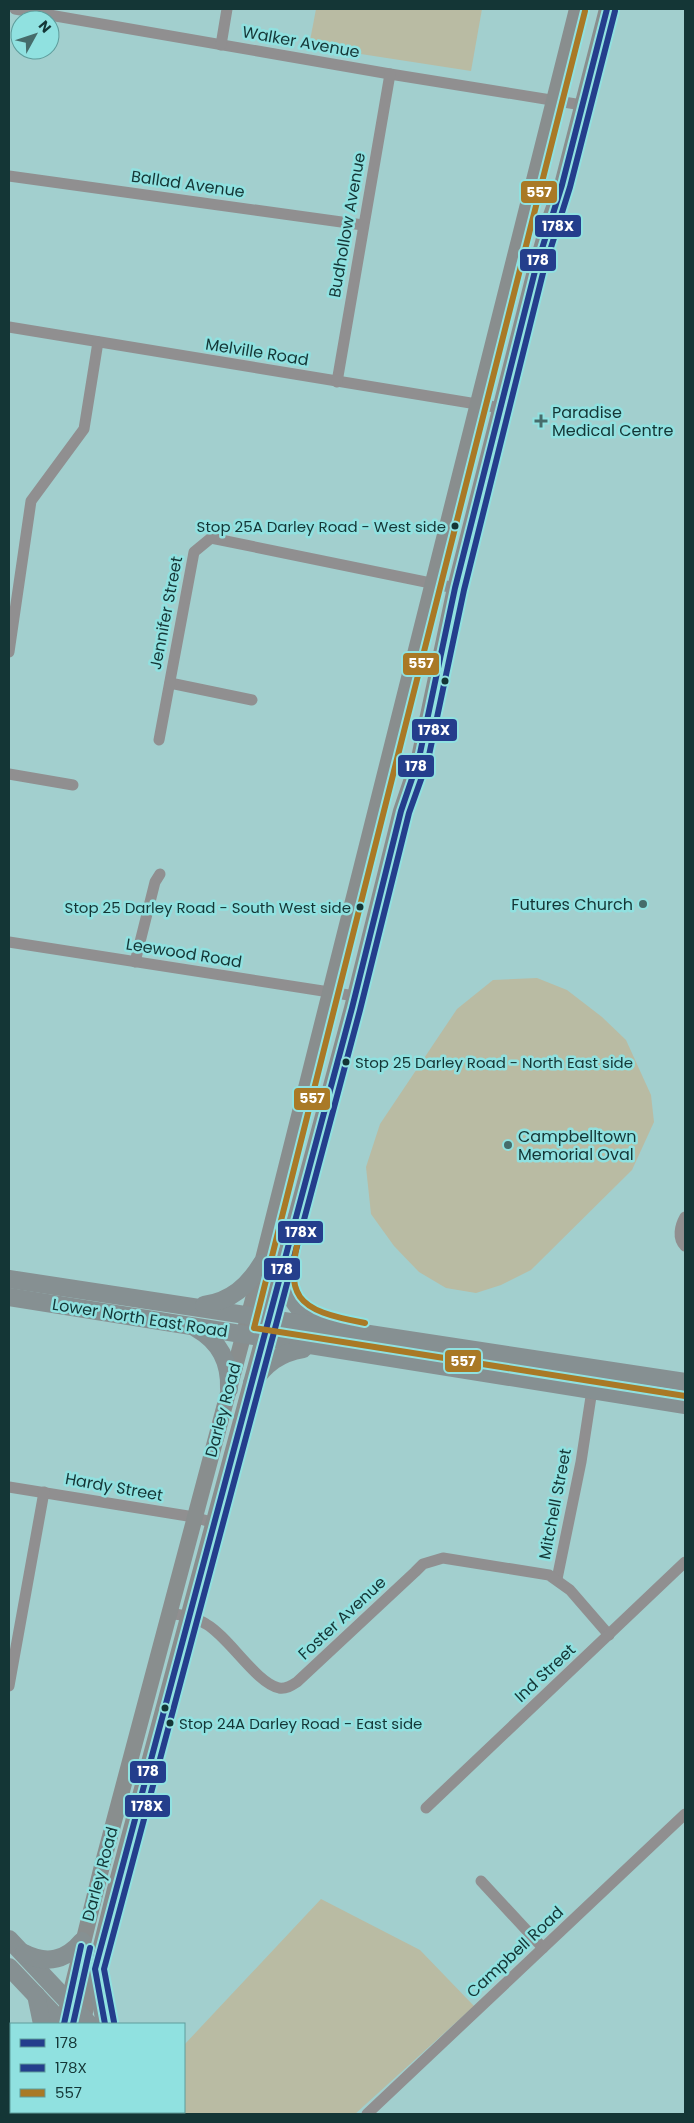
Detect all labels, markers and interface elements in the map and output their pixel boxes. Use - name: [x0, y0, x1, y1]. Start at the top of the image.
- north arrow: [10, 10, 60, 60]
- text: N: [34, 16, 56, 37]
- street label: Walker Avenue: [240, 20, 362, 64]
- street label: Budhollow Avenue: [323, 151, 371, 299]
- street label: Ballad Avenue: [130, 165, 246, 203]
- line badge: 557: [520, 180, 558, 204]
- text: 557: [526, 182, 552, 202]
- line badge: 178X: [534, 214, 582, 238]
- text: 178X: [542, 216, 574, 236]
- line badge: 178: [519, 248, 557, 272]
- text: 178: [527, 250, 549, 270]
- street label: Melville Road: [204, 332, 310, 372]
- place label: Paradise Medical Centre: [552, 401, 673, 442]
- marker: Paradise Medical Centre: [534, 414, 548, 428]
- place label: Stop 25A Darley Road - West side: [197, 516, 446, 537]
- marker: Stop 25A Darley Road - West side: [450, 521, 460, 531]
- street label: Jennifer Street: [144, 554, 188, 672]
- line badge: 557: [402, 652, 440, 676]
- text: 557: [408, 653, 434, 673]
- unlabelled marker: [440, 676, 450, 686]
- line badge: 178X: [411, 718, 458, 742]
- text: 178X: [418, 720, 450, 740]
- line badge: 178: [397, 754, 435, 778]
- text: 178: [405, 756, 427, 776]
- place label: Futures Church: [511, 893, 633, 916]
- place label: Stop 25 Darley Road - South West side: [65, 897, 351, 918]
- marker: Futures Church: [637, 898, 649, 910]
- marker: Stop 25 Darley Road - South West side: [355, 902, 365, 912]
- street label: Leewood Road: [124, 932, 244, 974]
- place label: Stop 25 Darley Road - North East side: [355, 1052, 633, 1073]
- marker: Stop 25 Darley Road - North East side: [341, 1057, 351, 1067]
- line badge: 557: [293, 1087, 331, 1111]
- text: 557: [299, 1088, 325, 1108]
- place label: Campbelltown Memorial Oval: [518, 1125, 637, 1166]
- marker: Campbelltown Memorial Oval: [502, 1139, 514, 1151]
- line badge: 178X: [277, 1220, 324, 1244]
- text: 178X: [285, 1222, 317, 1242]
- line badge: 178: [263, 1257, 301, 1281]
- text: 178: [271, 1259, 293, 1279]
- street label: Lower North East Road: [51, 1293, 229, 1343]
- line badge: 557: [444, 1349, 482, 1373]
- text: 557: [450, 1351, 476, 1371]
- street label: Darley Road: [199, 1360, 247, 1460]
- street label: Mitchell Street: [533, 1446, 577, 1561]
- street label: Hardy Street: [63, 1467, 165, 1507]
- street label: Foster Avenue: [293, 1571, 391, 1665]
- street label: Ind Street: [509, 1639, 581, 1707]
- unlabelled marker: [160, 1703, 170, 1713]
- place label: Stop 24A Darley Road - East side: [179, 1713, 422, 1734]
- marker: Stop 24A Darley Road - East side: [165, 1718, 175, 1728]
- line badge: 178: [129, 1760, 167, 1784]
- text: 178: [137, 1761, 159, 1781]
- line badge: 178X: [124, 1794, 171, 1818]
- text: 178X: [131, 1796, 163, 1816]
- street label: Darley Road: [76, 1824, 124, 1924]
- street label: Campbell Road: [461, 1901, 569, 2003]
- legend: [10, 2023, 185, 2113]
- text: 178: [55, 2032, 77, 2053]
- text: 178X: [55, 2057, 87, 2078]
- text: 557: [55, 2082, 82, 2103]

